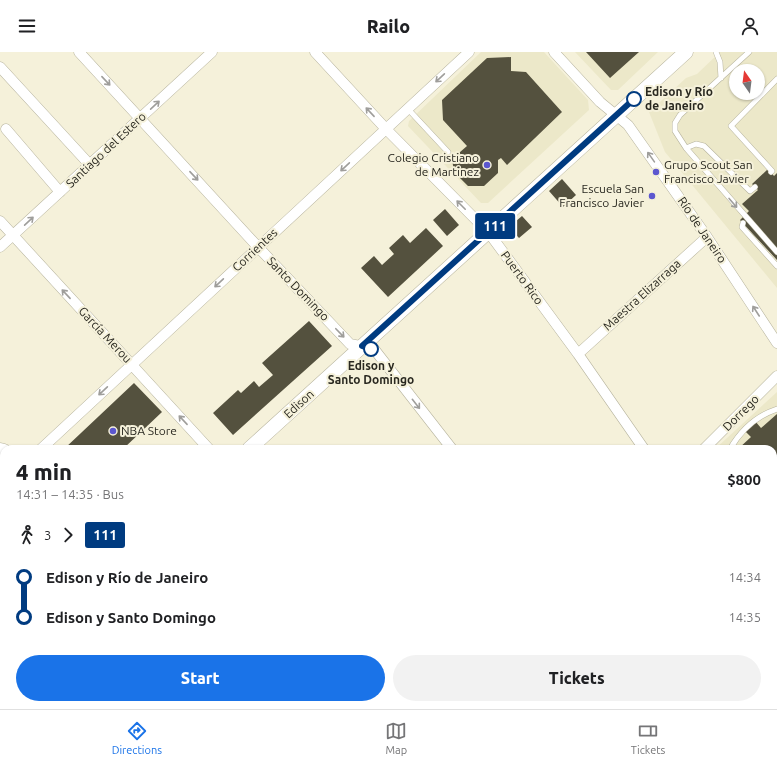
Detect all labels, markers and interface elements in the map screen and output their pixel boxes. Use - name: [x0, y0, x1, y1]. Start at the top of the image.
- icon: menu: [16, 15, 38, 37]
- icon: person: [739, 15, 761, 37]
- text: Railo: [367, 16, 410, 36]
- north arrow: [729, 64, 765, 100]
- map controls: [729, 64, 765, 100]
- one-way arrow: [435, 74, 446, 83]
- one-way arrow: [101, 76, 110, 86]
- place label: Edison y Río de Janeiro: [645, 85, 713, 112]
- marker: Edison y Río de Janeiro: [626, 91, 642, 107]
- one-way arrow: [150, 100, 160, 109]
- one-way arrow: [365, 107, 375, 117]
- street label: Santiago del Estero: [63, 109, 148, 190]
- place label: Colegio Cristiano de Martinez: [388, 151, 479, 178]
- one-way arrow: [647, 152, 655, 163]
- place label: Grupo Scout San Francisco Javier: [664, 158, 753, 185]
- marker: Colegio Cristiano de Martinez: [482, 160, 492, 170]
- one-way arrow: [340, 162, 350, 171]
- marker: Grupo Scout San Francisco Javier: [651, 167, 661, 177]
- one-way arrow: [189, 171, 198, 182]
- place label: Escuela San Francisco Javier: [559, 182, 644, 209]
- marker: Escuela San Francisco Javier: [647, 191, 657, 201]
- street label: Río de Janeiro: [676, 194, 729, 265]
- one-way arrow: [728, 198, 738, 208]
- one-way arrow: [456, 200, 466, 210]
- line badge: 111: [472, 213, 518, 239]
- one-way arrow: [24, 216, 34, 226]
- text: 111: [483, 218, 507, 234]
- street label: Corrientes: [230, 226, 280, 274]
- street label: Puerto Rico: [499, 249, 546, 307]
- street label: Santo Domingo: [265, 254, 332, 323]
- street label: Maestra Elizarraga: [600, 257, 683, 333]
- one-way arrow: [213, 279, 224, 288]
- one-way arrow: [62, 288, 71, 299]
- street label: García Merou: [76, 304, 135, 365]
- one-way arrow: [752, 306, 760, 317]
- one-way arrow: [335, 328, 345, 338]
- marker: Edison y Santo Domingo: [363, 341, 379, 357]
- place label: Edison y Santo Domingo: [328, 359, 414, 386]
- one-way arrow: [98, 386, 108, 396]
- street label: Edison: [281, 387, 316, 420]
- street label: Dorrego: [720, 392, 761, 433]
- one-way arrow: [412, 398, 420, 409]
- one-way arrow: [178, 415, 187, 425]
- place label: NBA Store: [121, 424, 177, 437]
- marker: NBA Store: [108, 426, 118, 436]
- text: 4 min: [16, 459, 72, 484]
- text: $800: [727, 471, 761, 488]
- text: 14:31 – 14:35 · Bus: [16, 487, 124, 501]
- icon: walk: [16, 524, 38, 546]
- icon: forward: [57, 524, 79, 546]
- text: 111: [93, 527, 117, 543]
- text: 3: [44, 528, 51, 542]
- text: Edison y Río de Janeiro: [46, 569, 208, 586]
- text: 14:34: [728, 570, 761, 584]
- text: Edison y Santo Domingo: [46, 609, 216, 626]
- text: 14:35: [728, 610, 761, 624]
- button: Start: [16, 655, 385, 701]
- button: Tickets: [393, 655, 761, 701]
- tab: Directions: [112, 720, 162, 756]
- tab: Map: [385, 720, 407, 756]
- tab: Tickets: [631, 720, 665, 756]

